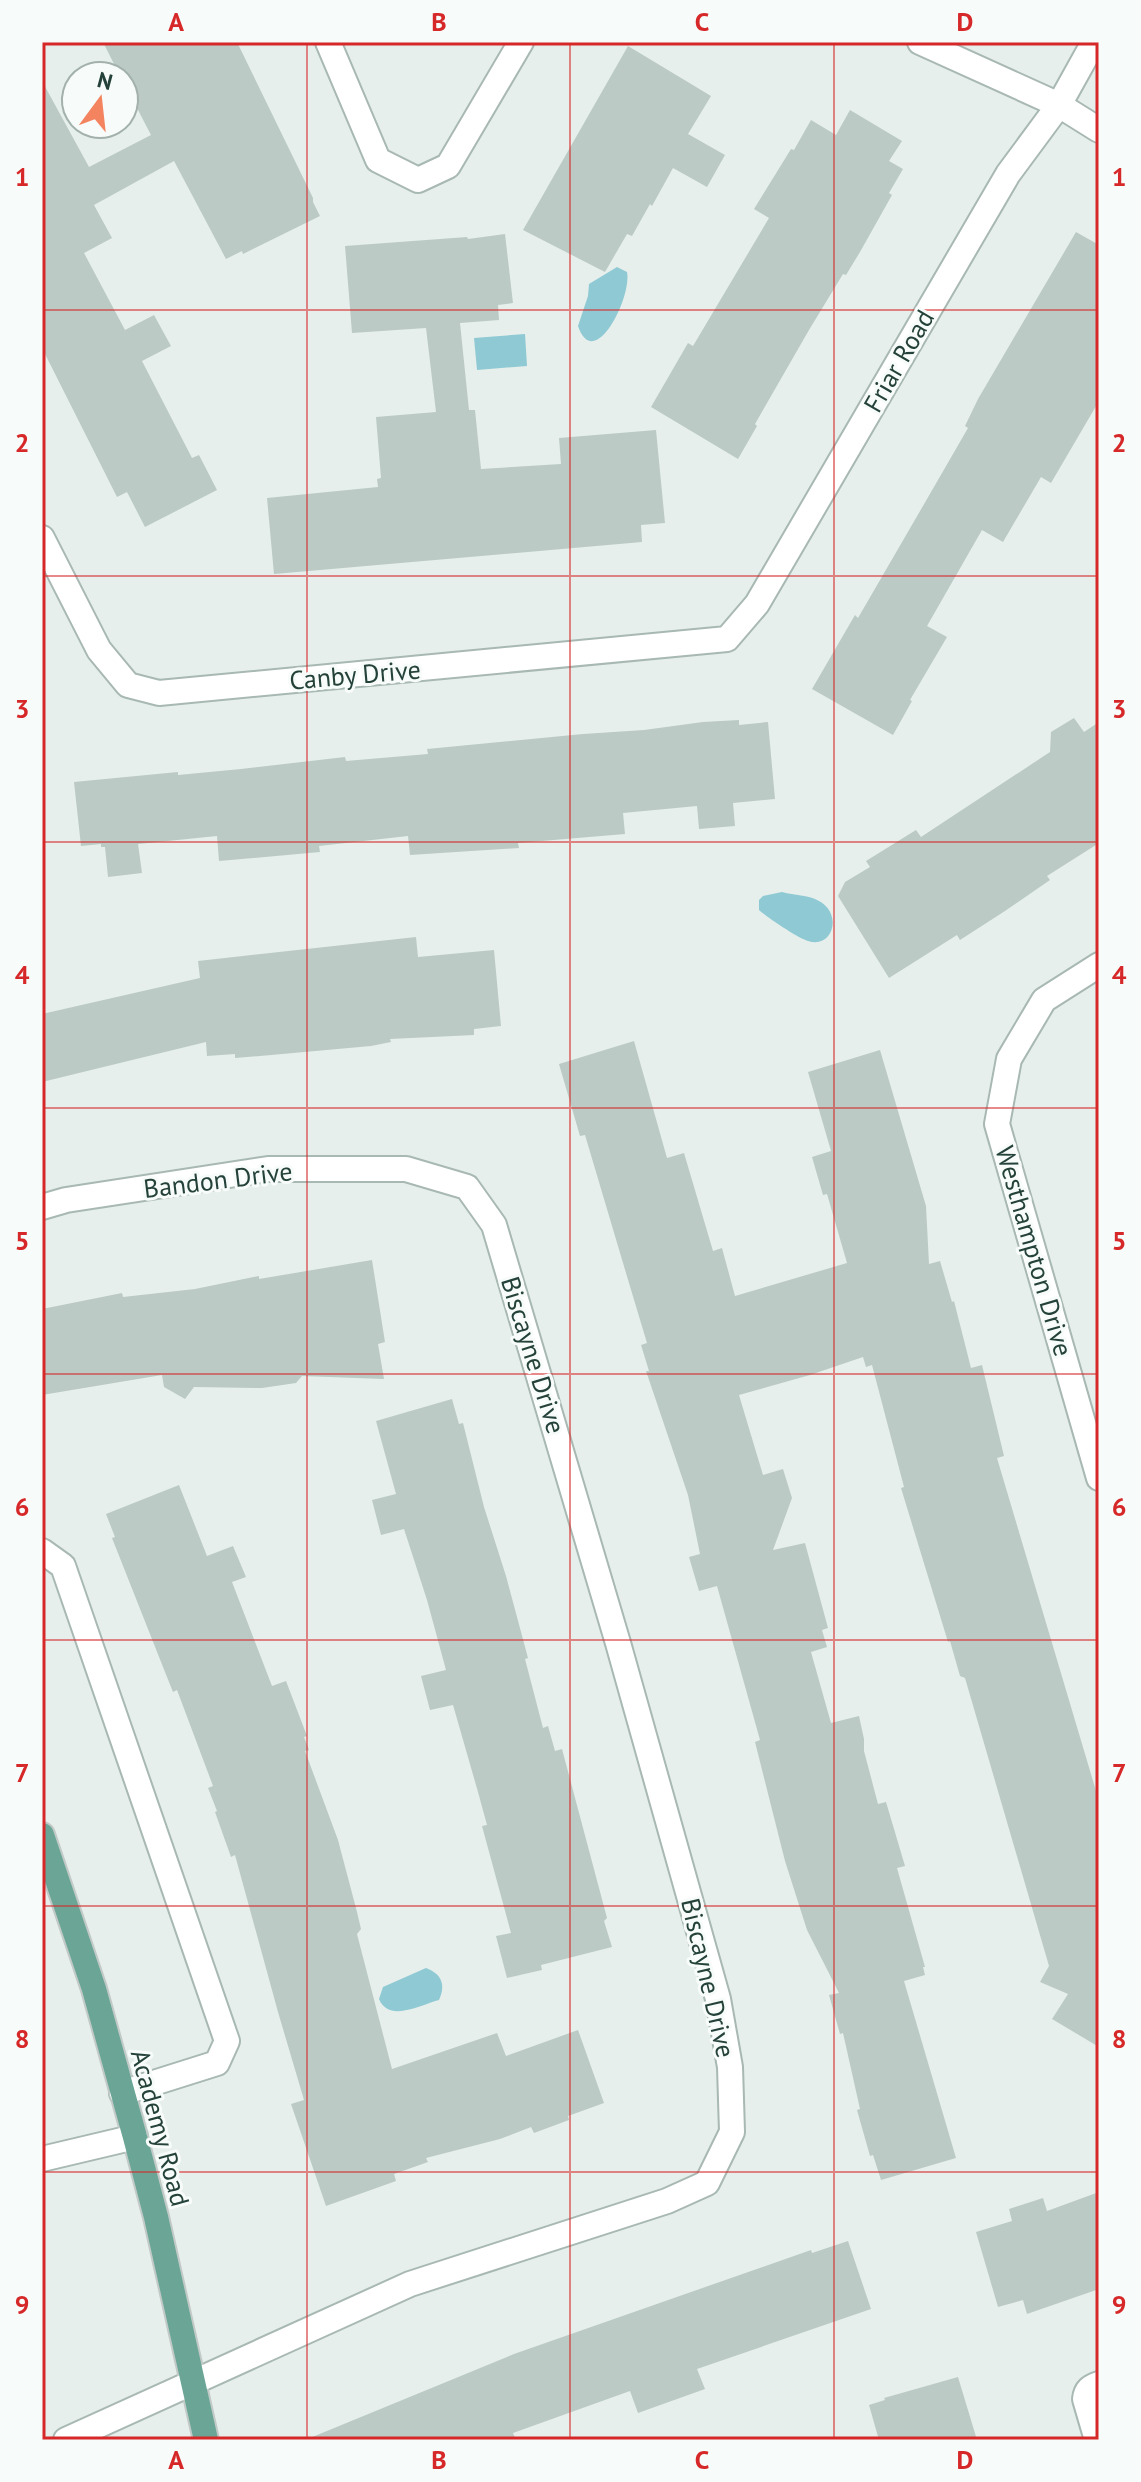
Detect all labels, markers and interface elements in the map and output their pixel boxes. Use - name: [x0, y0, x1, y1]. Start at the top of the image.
- text: A: [168, 5, 184, 38]
- text: B: [431, 5, 447, 38]
- text: C: [695, 5, 709, 38]
- text: D: [957, 5, 973, 38]
- north arrow: [60, 60, 140, 140]
- text: N: [95, 65, 116, 96]
- text: 1: [15, 160, 29, 193]
- text: 1: [1112, 160, 1126, 193]
- street label: Friar Road: [856, 304, 941, 418]
- text: 2: [15, 426, 29, 459]
- text: 2: [1112, 426, 1126, 459]
- street label: Canby Drive: [288, 652, 422, 697]
- text: 3: [15, 692, 29, 725]
- text: 3: [1112, 692, 1126, 725]
- text: 4: [15, 958, 30, 991]
- text: 4: [1112, 958, 1127, 991]
- street label: Westhampton Drive: [989, 1142, 1080, 1360]
- street label: Bandon Drive: [142, 1154, 294, 1205]
- text: 5: [15, 1224, 29, 1257]
- text: 5: [1112, 1224, 1126, 1257]
- street label: Biscayne Drive: [494, 1272, 573, 1437]
- text: 6: [15, 1490, 29, 1523]
- text: 6: [1112, 1490, 1126, 1523]
- text: 7: [15, 1756, 29, 1789]
- text: 7: [1112, 1756, 1126, 1789]
- street label: Biscayne Drive: [674, 1895, 743, 2061]
- text: 8: [15, 2022, 29, 2055]
- text: 8: [1112, 2022, 1126, 2055]
- street label: Academy Road: [124, 2046, 197, 2210]
- text: 9: [15, 2288, 29, 2321]
- text: 9: [1112, 2288, 1126, 2321]
- text: A: [168, 2443, 184, 2476]
- text: B: [431, 2443, 447, 2476]
- text: C: [695, 2443, 709, 2476]
- text: D: [957, 2443, 973, 2476]

